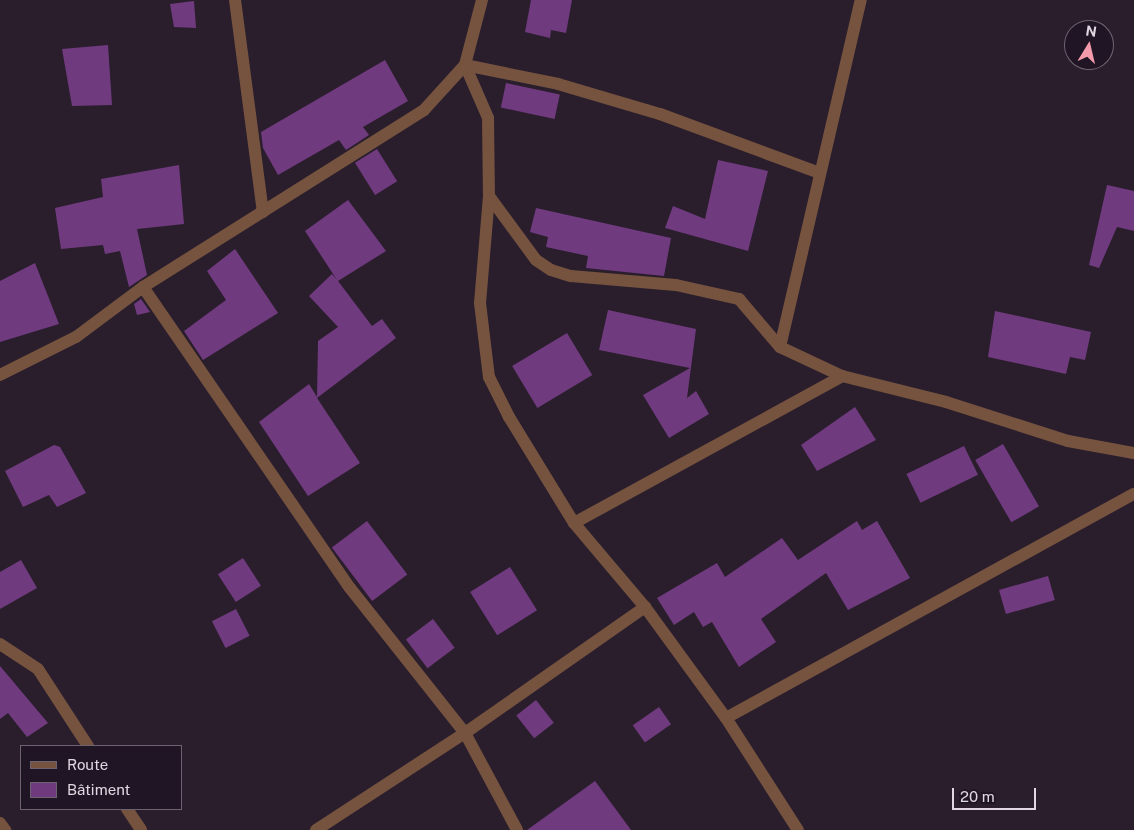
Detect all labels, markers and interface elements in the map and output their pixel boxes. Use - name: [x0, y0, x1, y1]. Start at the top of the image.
- north arrow: [1064, 20, 1114, 70]
- text: N: [1085, 22, 1098, 40]
- legend: [20, 745, 182, 810]
- text: Route: [67, 756, 108, 773]
- scale bar: [954, 778, 1038, 810]
- text: Bâtiment: [67, 781, 130, 798]
- text: 20 m: [960, 788, 995, 805]

